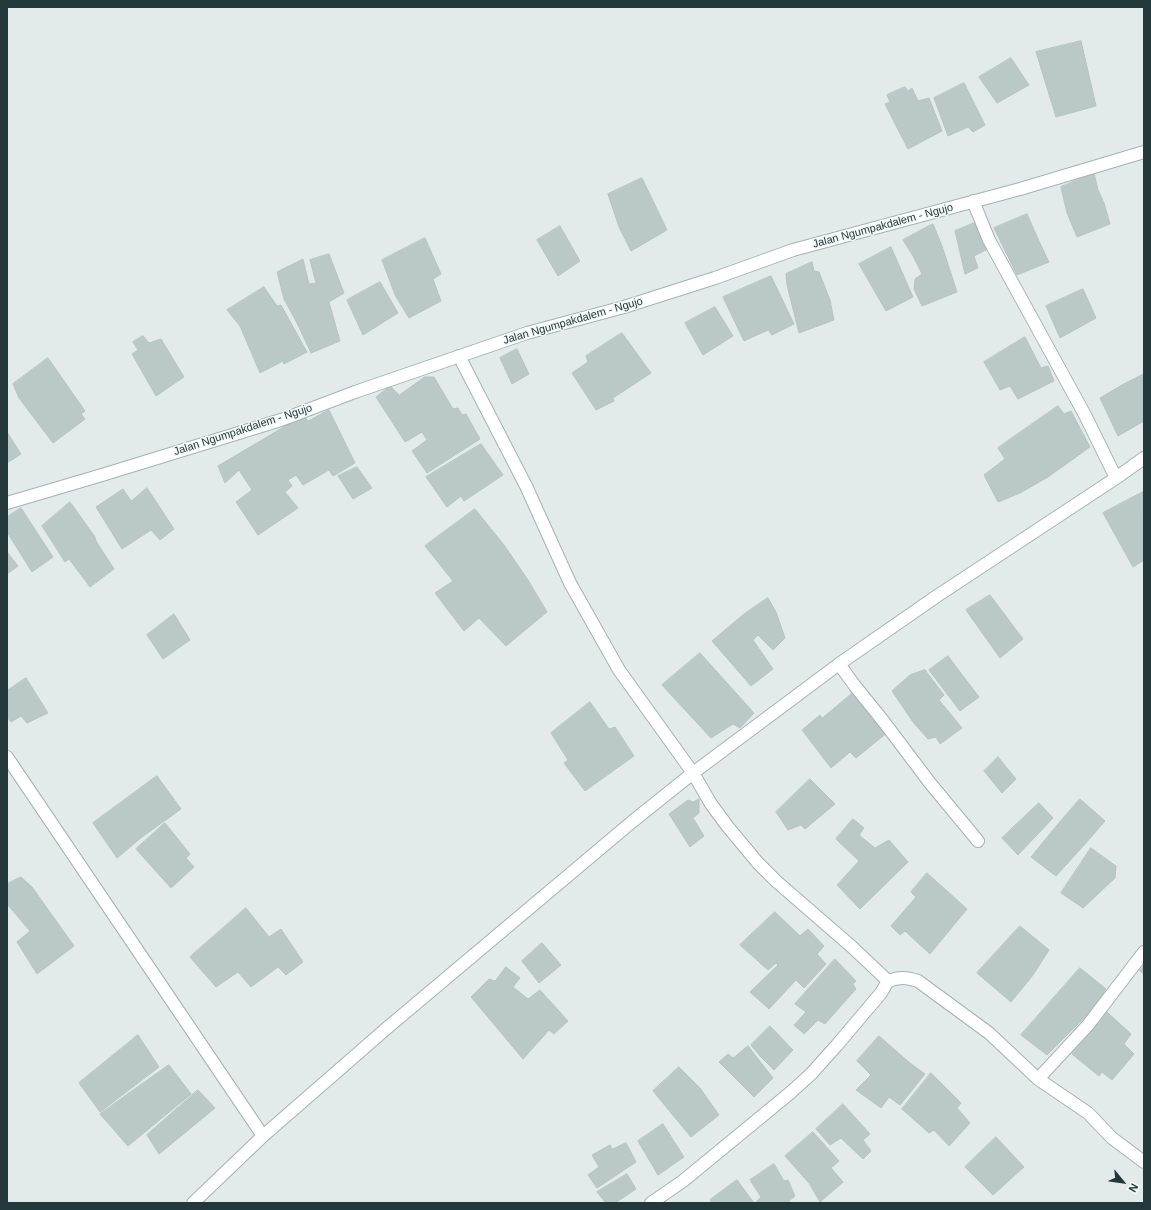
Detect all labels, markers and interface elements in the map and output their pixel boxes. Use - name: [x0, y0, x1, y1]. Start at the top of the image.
- street label: Jalan Ngumpakdalem - Ngujo: [811, 201, 955, 251]
- street label: Jalan Ngumpakdalem - Ngujo: [502, 295, 644, 347]
- street label: Jalan Ngumpakdalem - Ngujo: [172, 401, 314, 459]
- north arrow: [1103, 1162, 1143, 1202]
- text: N: [1126, 1181, 1141, 1194]

